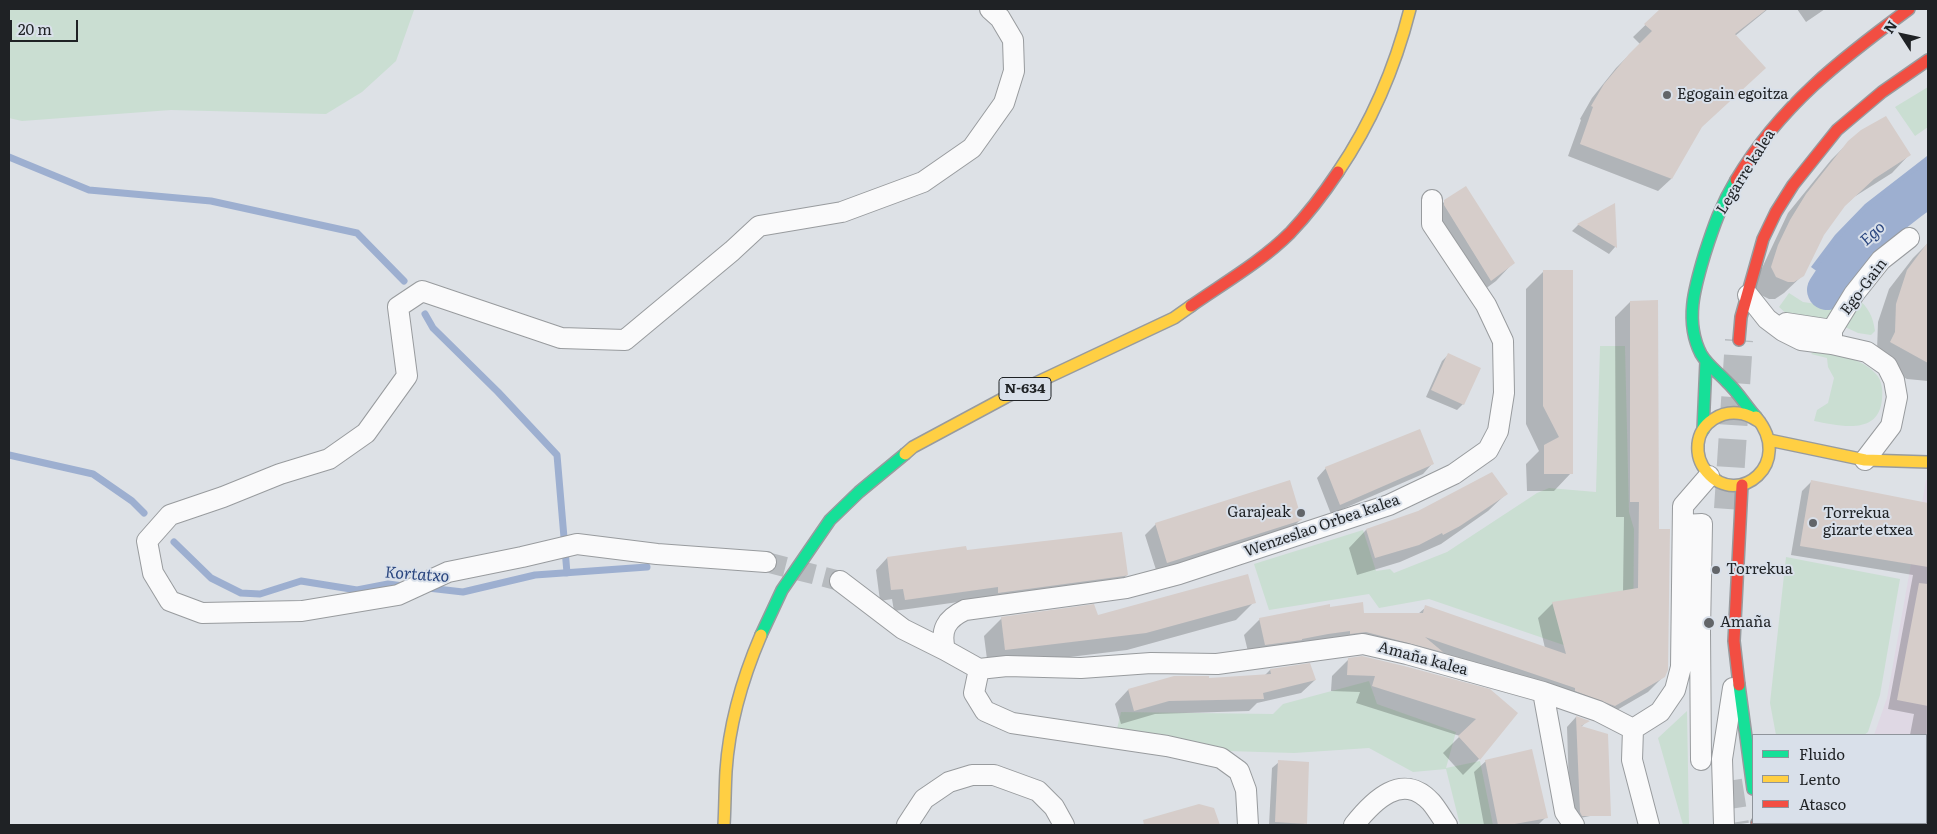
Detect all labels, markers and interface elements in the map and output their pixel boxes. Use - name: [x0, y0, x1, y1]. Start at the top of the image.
- scale bar: [12, 10, 80, 42]
- north arrow: [1877, 10, 1927, 60]
- text: N: [1878, 16, 1901, 37]
- text: 20 m: [18, 17, 52, 40]
- place label: Egogain egoitza: [1677, 86, 1788, 104]
- marker: Egogain egoitza: [1661, 89, 1673, 101]
- street label: Legarre kalea: [1713, 126, 1779, 218]
- water label: Ego: [1857, 218, 1889, 250]
- street label: Ego-Gain: [1837, 255, 1891, 319]
- road number: N-634: [999, 378, 1051, 400]
- street label: Wenzeslao Orbea kalea: [1242, 491, 1402, 561]
- place label: Garajeak: [1227, 504, 1291, 522]
- place label: Torrekua gizarte etxea: [1823, 505, 1913, 540]
- marker: Garajeak: [1295, 507, 1307, 519]
- marker: Torrekua gizarte etxea: [1807, 517, 1819, 529]
- place label: Torrekua: [1726, 561, 1793, 579]
- water label: Kortatxo: [384, 563, 450, 587]
- marker: Torrekua: [1710, 564, 1722, 576]
- place label: Amaña: [1720, 614, 1771, 632]
- marker: Amaña: [1702, 616, 1716, 630]
- street label: Amaña kalea: [1376, 638, 1470, 680]
- legend: [1752, 734, 1927, 824]
- text: Fluido: [1799, 742, 1845, 765]
- text: Lento: [1799, 767, 1840, 790]
- text: Atasco: [1799, 792, 1846, 815]

